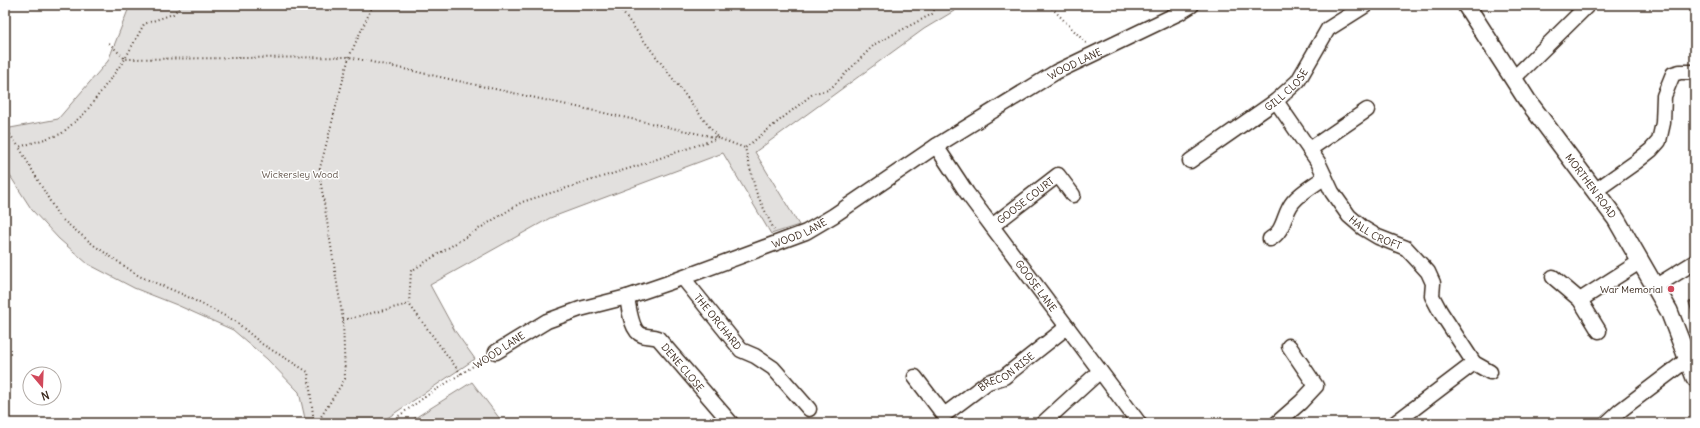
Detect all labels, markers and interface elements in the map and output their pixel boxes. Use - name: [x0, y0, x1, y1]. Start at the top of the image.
- street label: WOOD LANE: [1045, 45, 1104, 83]
- street label: GILL CLOSE: [1262, 66, 1311, 114]
- street label: MORTHEN ROAD: [1562, 151, 1619, 221]
- park label: Wickersley Wood: [261, 168, 339, 181]
- street label: GOOSE COURT: [994, 174, 1057, 227]
- street label: HALL CROFT: [1346, 213, 1403, 253]
- street label: WOOD LANE: [770, 215, 829, 251]
- street label: GOOSE LANE: [1012, 258, 1060, 314]
- place label: War Memorial: [1600, 283, 1663, 296]
- marker: War Memorial: [1666, 284, 1676, 294]
- street label: THE ORCHARD: [691, 291, 744, 353]
- street label: WOOD LANE: [471, 329, 528, 372]
- street label: DENE CLOSE: [658, 341, 707, 394]
- street label: BRECON RISE: [976, 349, 1037, 394]
- north arrow: [22, 366, 62, 406]
- text: N: [39, 388, 51, 403]

